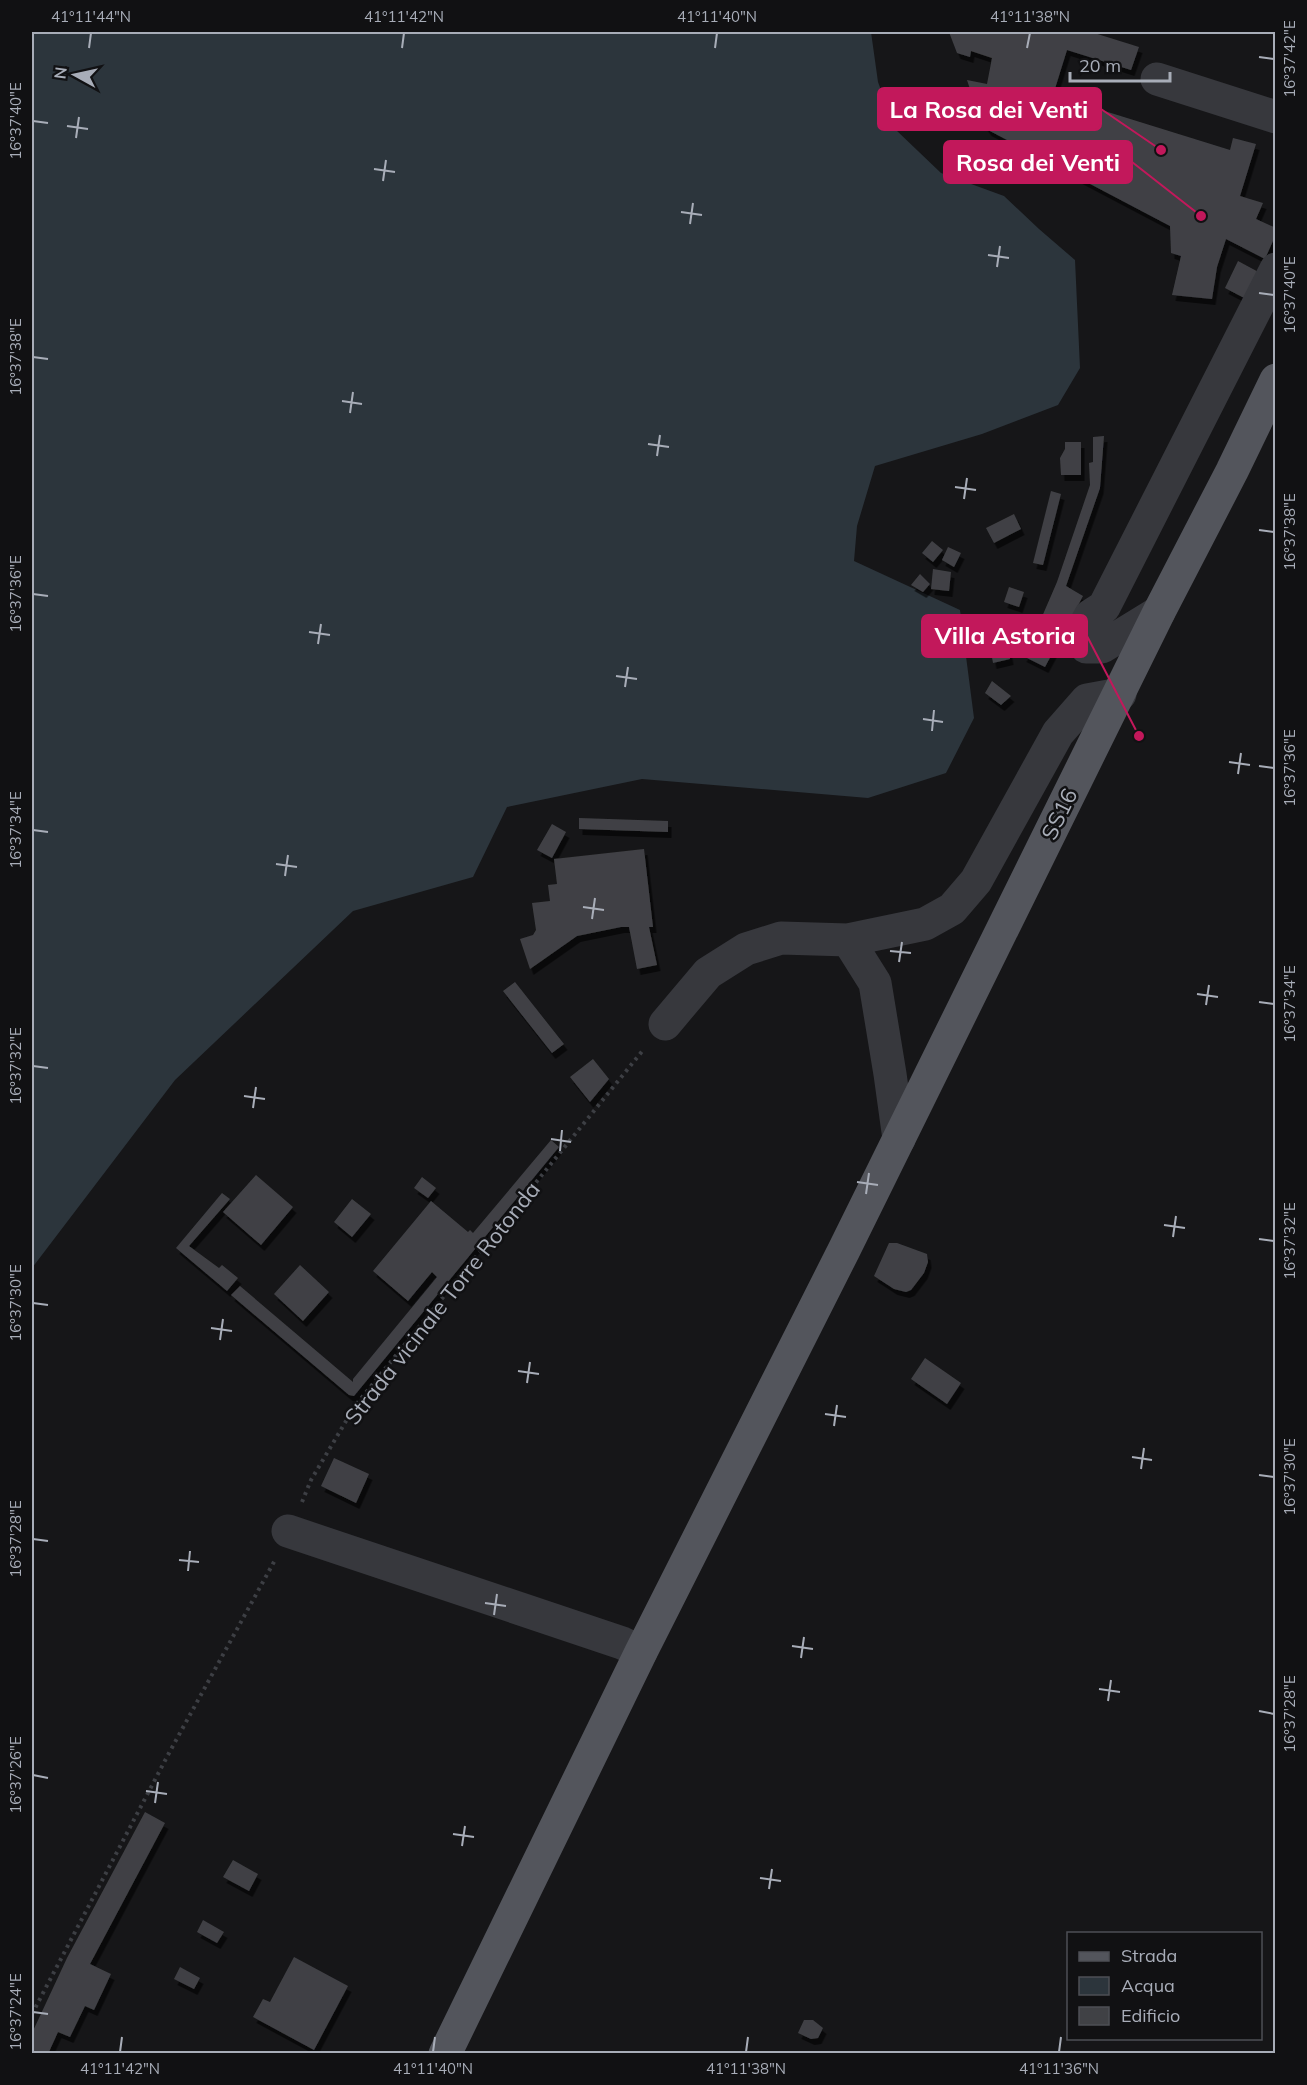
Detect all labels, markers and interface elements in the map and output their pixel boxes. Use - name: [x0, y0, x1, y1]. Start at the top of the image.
- text: 41°11'44"N: [51, 7, 131, 26]
- text: 41°11'42"N: [364, 7, 444, 26]
- text: 41°11'40"N: [677, 7, 757, 26]
- text: 41°11'38"N: [990, 7, 1070, 26]
- text: 16°37'42"E: [1280, 20, 1299, 98]
- north arrow: [45, 45, 105, 105]
- scale bar: [1070, 45, 1170, 83]
- text: 20 m: [1079, 54, 1121, 77]
- text: N: [49, 66, 71, 80]
- text: 16°37'40"E: [6, 82, 25, 160]
- callout: La Rosa dei Venti: [878, 88, 1101, 130]
- text: La Rosa dei Venti: [890, 94, 1088, 124]
- callout: Rosa dei Venti: [944, 141, 1132, 183]
- text: Rosa dei Venti: [956, 147, 1120, 177]
- text: 16°37'40"E: [1280, 256, 1299, 334]
- text: 16°37'38"E: [6, 318, 25, 396]
- text: 16°37'38"E: [1280, 493, 1299, 571]
- text: 16°37'36"E: [6, 555, 25, 633]
- callout: Villa Astoria: [922, 615, 1087, 657]
- text: Villa Astoria: [933, 620, 1076, 650]
- text: 16°37'36"E: [1280, 729, 1299, 807]
- street label: SS16: [1035, 784, 1083, 844]
- text: 16°37'34"E: [6, 791, 25, 869]
- text: 16°37'34"E: [1280, 965, 1299, 1043]
- text: 16°37'32"E: [6, 1027, 25, 1105]
- street label: Strada vicinale Torre Rotonda: [338, 1176, 546, 1430]
- text: 16°37'32"E: [1280, 1202, 1299, 1280]
- text: 16°37'30"E: [6, 1264, 25, 1342]
- text: 16°37'30"E: [1280, 1438, 1299, 1516]
- text: 16°37'28"E: [6, 1500, 25, 1578]
- text: 16°37'28"E: [1280, 1675, 1299, 1753]
- text: 16°37'26"E: [6, 1736, 25, 1814]
- legend: [1067, 1932, 1262, 2040]
- text: Strada: [1121, 1944, 1177, 1967]
- text: 16°37'24"E: [6, 1973, 25, 2051]
- text: Acqua: [1121, 1974, 1175, 1997]
- text: Edificio: [1121, 2004, 1180, 2027]
- text: 41°11'42"N: [80, 2059, 160, 2078]
- text: 41°11'40"N: [393, 2059, 473, 2078]
- text: 41°11'38"N: [706, 2059, 786, 2078]
- text: 41°11'36"N: [1019, 2059, 1099, 2078]

